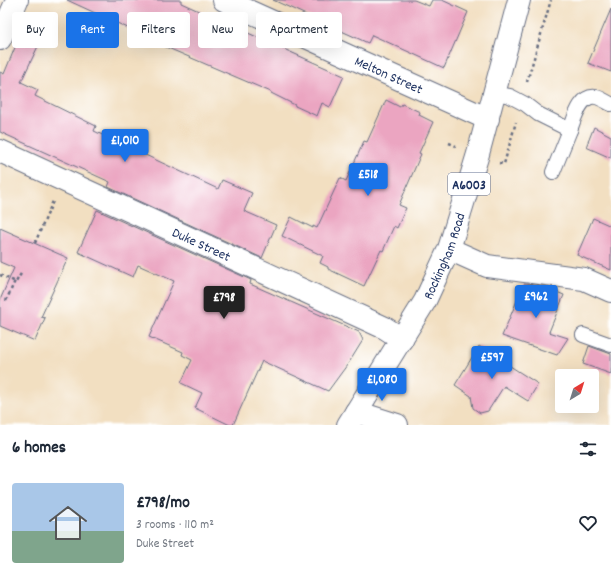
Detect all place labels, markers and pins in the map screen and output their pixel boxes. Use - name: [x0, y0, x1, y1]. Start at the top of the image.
- pin: £1,010: [92, 129, 158, 163]
- pin: £518: [344, 163, 392, 197]
- pin: £962: [512, 285, 560, 319]
- pin: £798: [200, 286, 248, 320]
- pin: £597: [468, 346, 516, 380]
- pin: £1,080: [349, 368, 415, 402]

